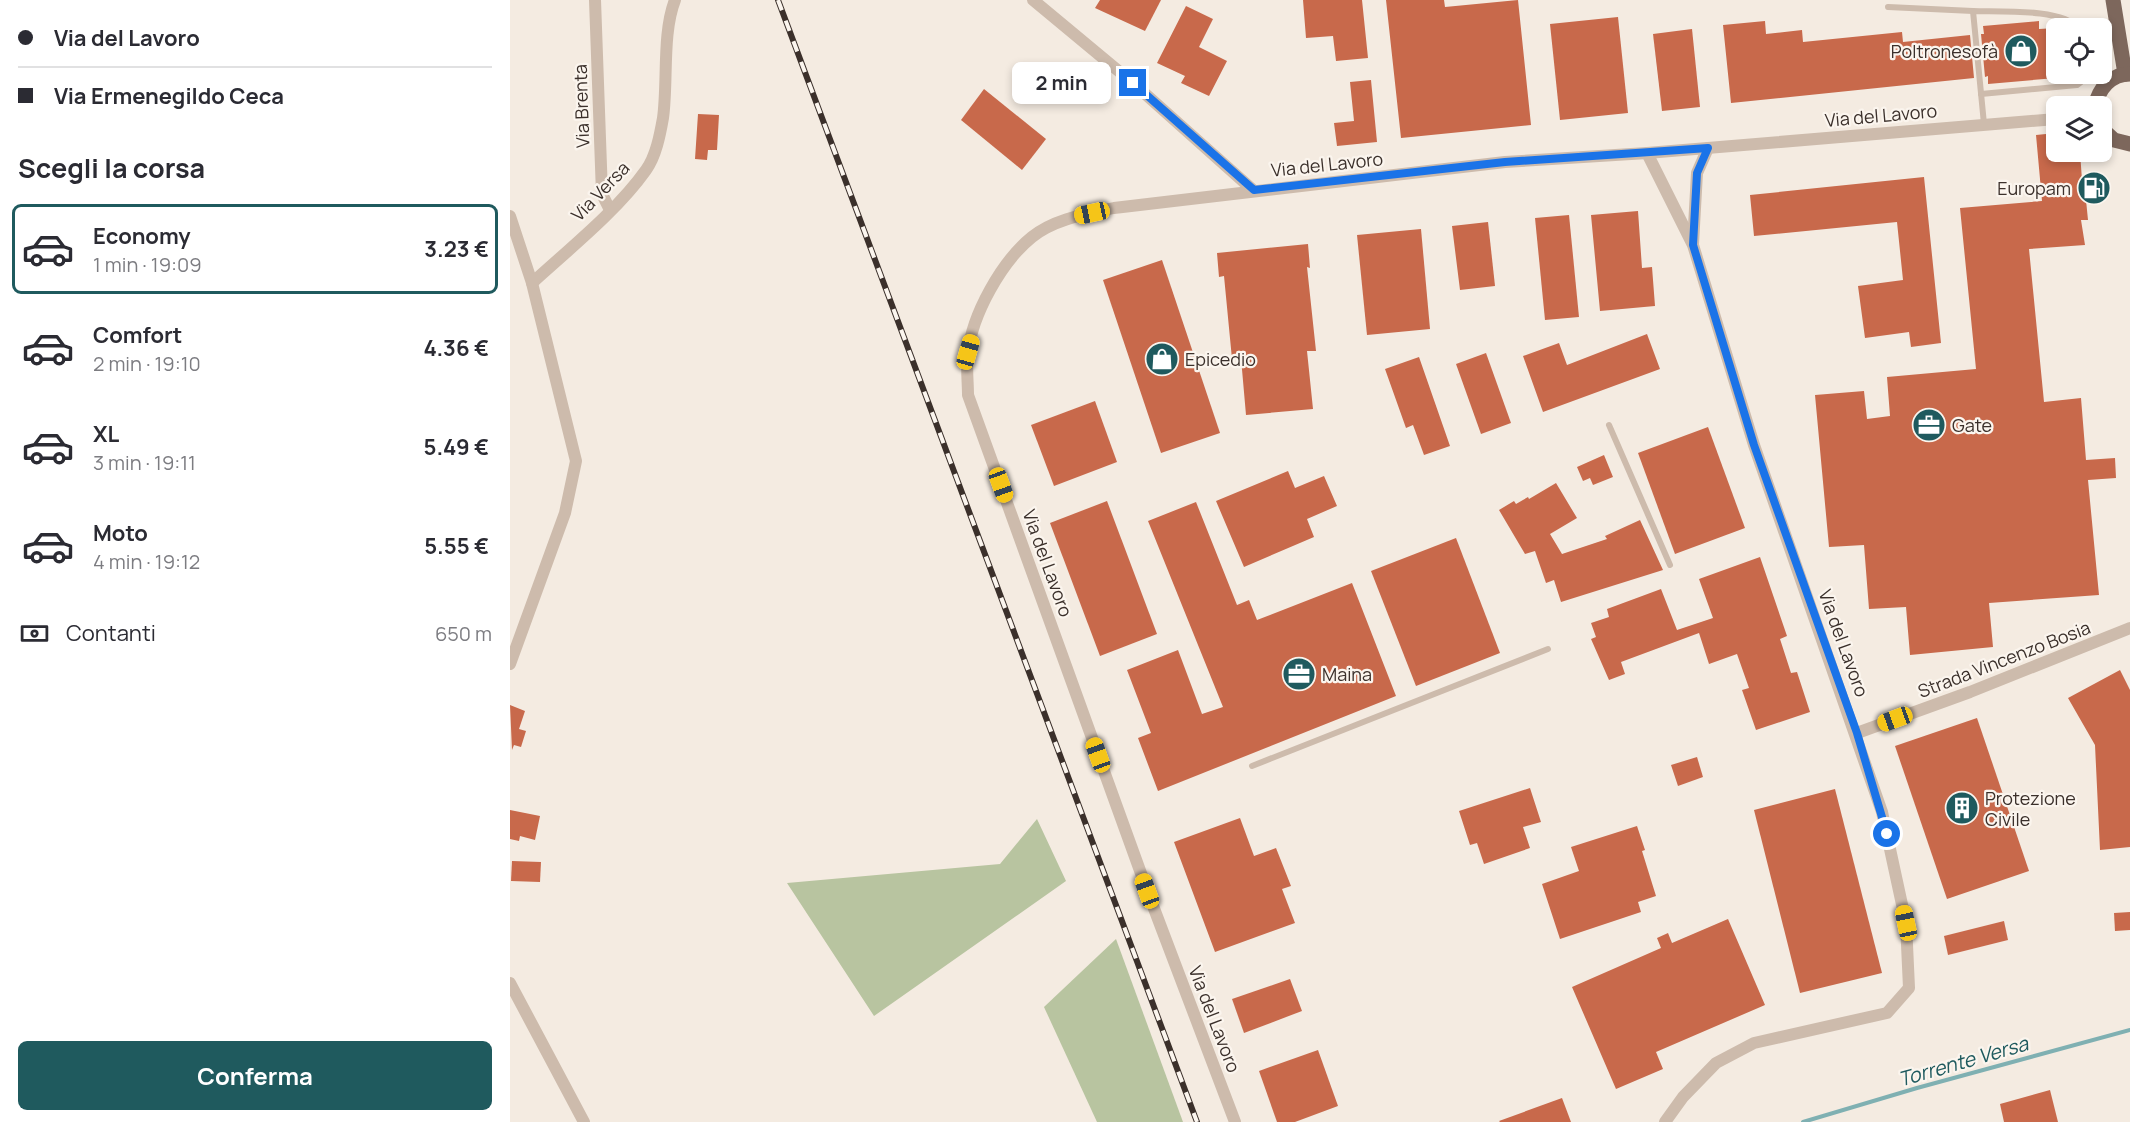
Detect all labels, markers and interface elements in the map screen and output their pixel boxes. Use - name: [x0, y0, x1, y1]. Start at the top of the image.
- map controls: [2046, 18, 2112, 162]
- button: locate: [2046, 18, 2112, 84]
- text: Via del Lavoro: [54, 23, 200, 53]
- shop icon: Poltronesofà: [2003, 33, 2039, 69]
- place label: Poltronesofà: [1891, 39, 1998, 63]
- callout: 2 min: [1013, 62, 1112, 104]
- street label: Via Brenta: [568, 64, 594, 148]
- text: 2 min: [1035, 69, 1088, 96]
- route end: [1119, 69, 1146, 96]
- text: Via Ermenegildo Ceca: [54, 81, 284, 111]
- button: layers: [2046, 96, 2112, 162]
- street label: Via del Lavoro: [1824, 98, 1938, 132]
- street label: Via del Lavoro: [1270, 146, 1384, 182]
- text: Scegli la corsa: [18, 149, 205, 186]
- street label: Via Versa: [566, 156, 634, 226]
- fuel station icon: Europam: [2076, 170, 2112, 206]
- place label: Europam: [1997, 176, 2071, 200]
- car: [1073, 200, 1111, 226]
- text: Economy: [93, 221, 191, 251]
- icon: car: [21, 222, 75, 276]
- text: 3.23 €: [424, 234, 489, 264]
- text: 1 min · 19:09: [93, 251, 202, 278]
- text: Comfort: [93, 320, 182, 350]
- icon: car: [21, 321, 75, 375]
- car: [954, 332, 982, 372]
- text: 4.36 €: [423, 333, 489, 363]
- shop icon: Epicedio: [1144, 341, 1180, 377]
- place label: Epicedio: [1185, 347, 1256, 371]
- text: 2 min · 19:10: [93, 350, 201, 377]
- office icon: Gate: [1911, 407, 1947, 443]
- place label: Gate: [1952, 413, 1992, 437]
- text: XL: [93, 419, 119, 449]
- icon: car: [21, 420, 75, 474]
- text: 5.49 €: [424, 432, 489, 462]
- text: 3 min · 19:11: [93, 449, 196, 476]
- car: [986, 465, 1016, 505]
- street label: Via del Lavoro: [1017, 506, 1079, 620]
- text: Moto: [93, 518, 148, 548]
- icon: car: [21, 519, 75, 573]
- text: 5.55 €: [424, 531, 489, 561]
- text: 4 min · 19:12: [93, 548, 200, 575]
- street label: Via del Lavoro: [1813, 586, 1875, 700]
- street label: Strada Vincenzo Bosia: [1914, 615, 2094, 703]
- icon: cash: [18, 617, 51, 650]
- text: Contanti: [66, 618, 156, 648]
- text: 650 m: [435, 620, 492, 647]
- office icon: Maina: [1281, 656, 1317, 692]
- place label: Maina: [1322, 662, 1372, 686]
- car: [1875, 704, 1915, 734]
- car: [1083, 735, 1113, 775]
- place label: Protezione Civile: [1985, 786, 2076, 831]
- building icon: Protezione Civile: [1944, 790, 1980, 826]
- route start: [1873, 820, 1900, 847]
- car: [1132, 871, 1162, 911]
- car: [1893, 904, 1919, 942]
- street label: Via del Lavoro: [1184, 962, 1246, 1076]
- water label: Torrente Versa: [1895, 1029, 2032, 1092]
- button: Conferma: [18, 1041, 492, 1110]

